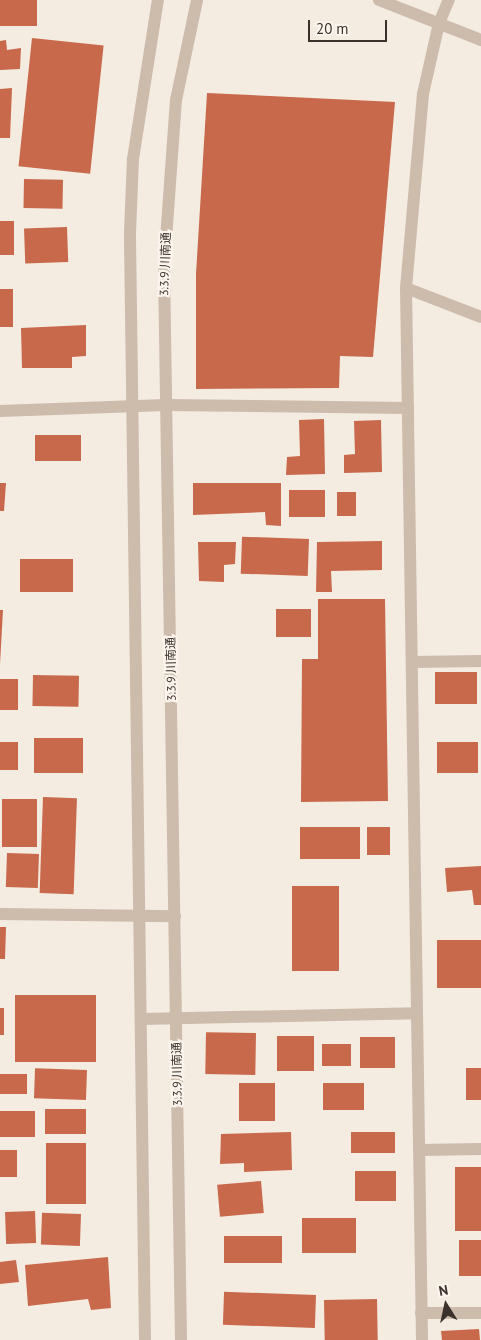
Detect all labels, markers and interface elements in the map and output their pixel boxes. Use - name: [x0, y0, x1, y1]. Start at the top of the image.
- scale bar: [311, 10, 390, 42]
- text: 20 m: [316, 19, 349, 38]
- street label: 3.3.9 川南通: [157, 232, 173, 296]
- street label: 3.3.9 川南通: [163, 637, 179, 701]
- street label: 3.3.9 川南通: [169, 1042, 185, 1106]
- north arrow: [421, 1280, 471, 1330]
- text: N: [437, 1281, 449, 1300]

